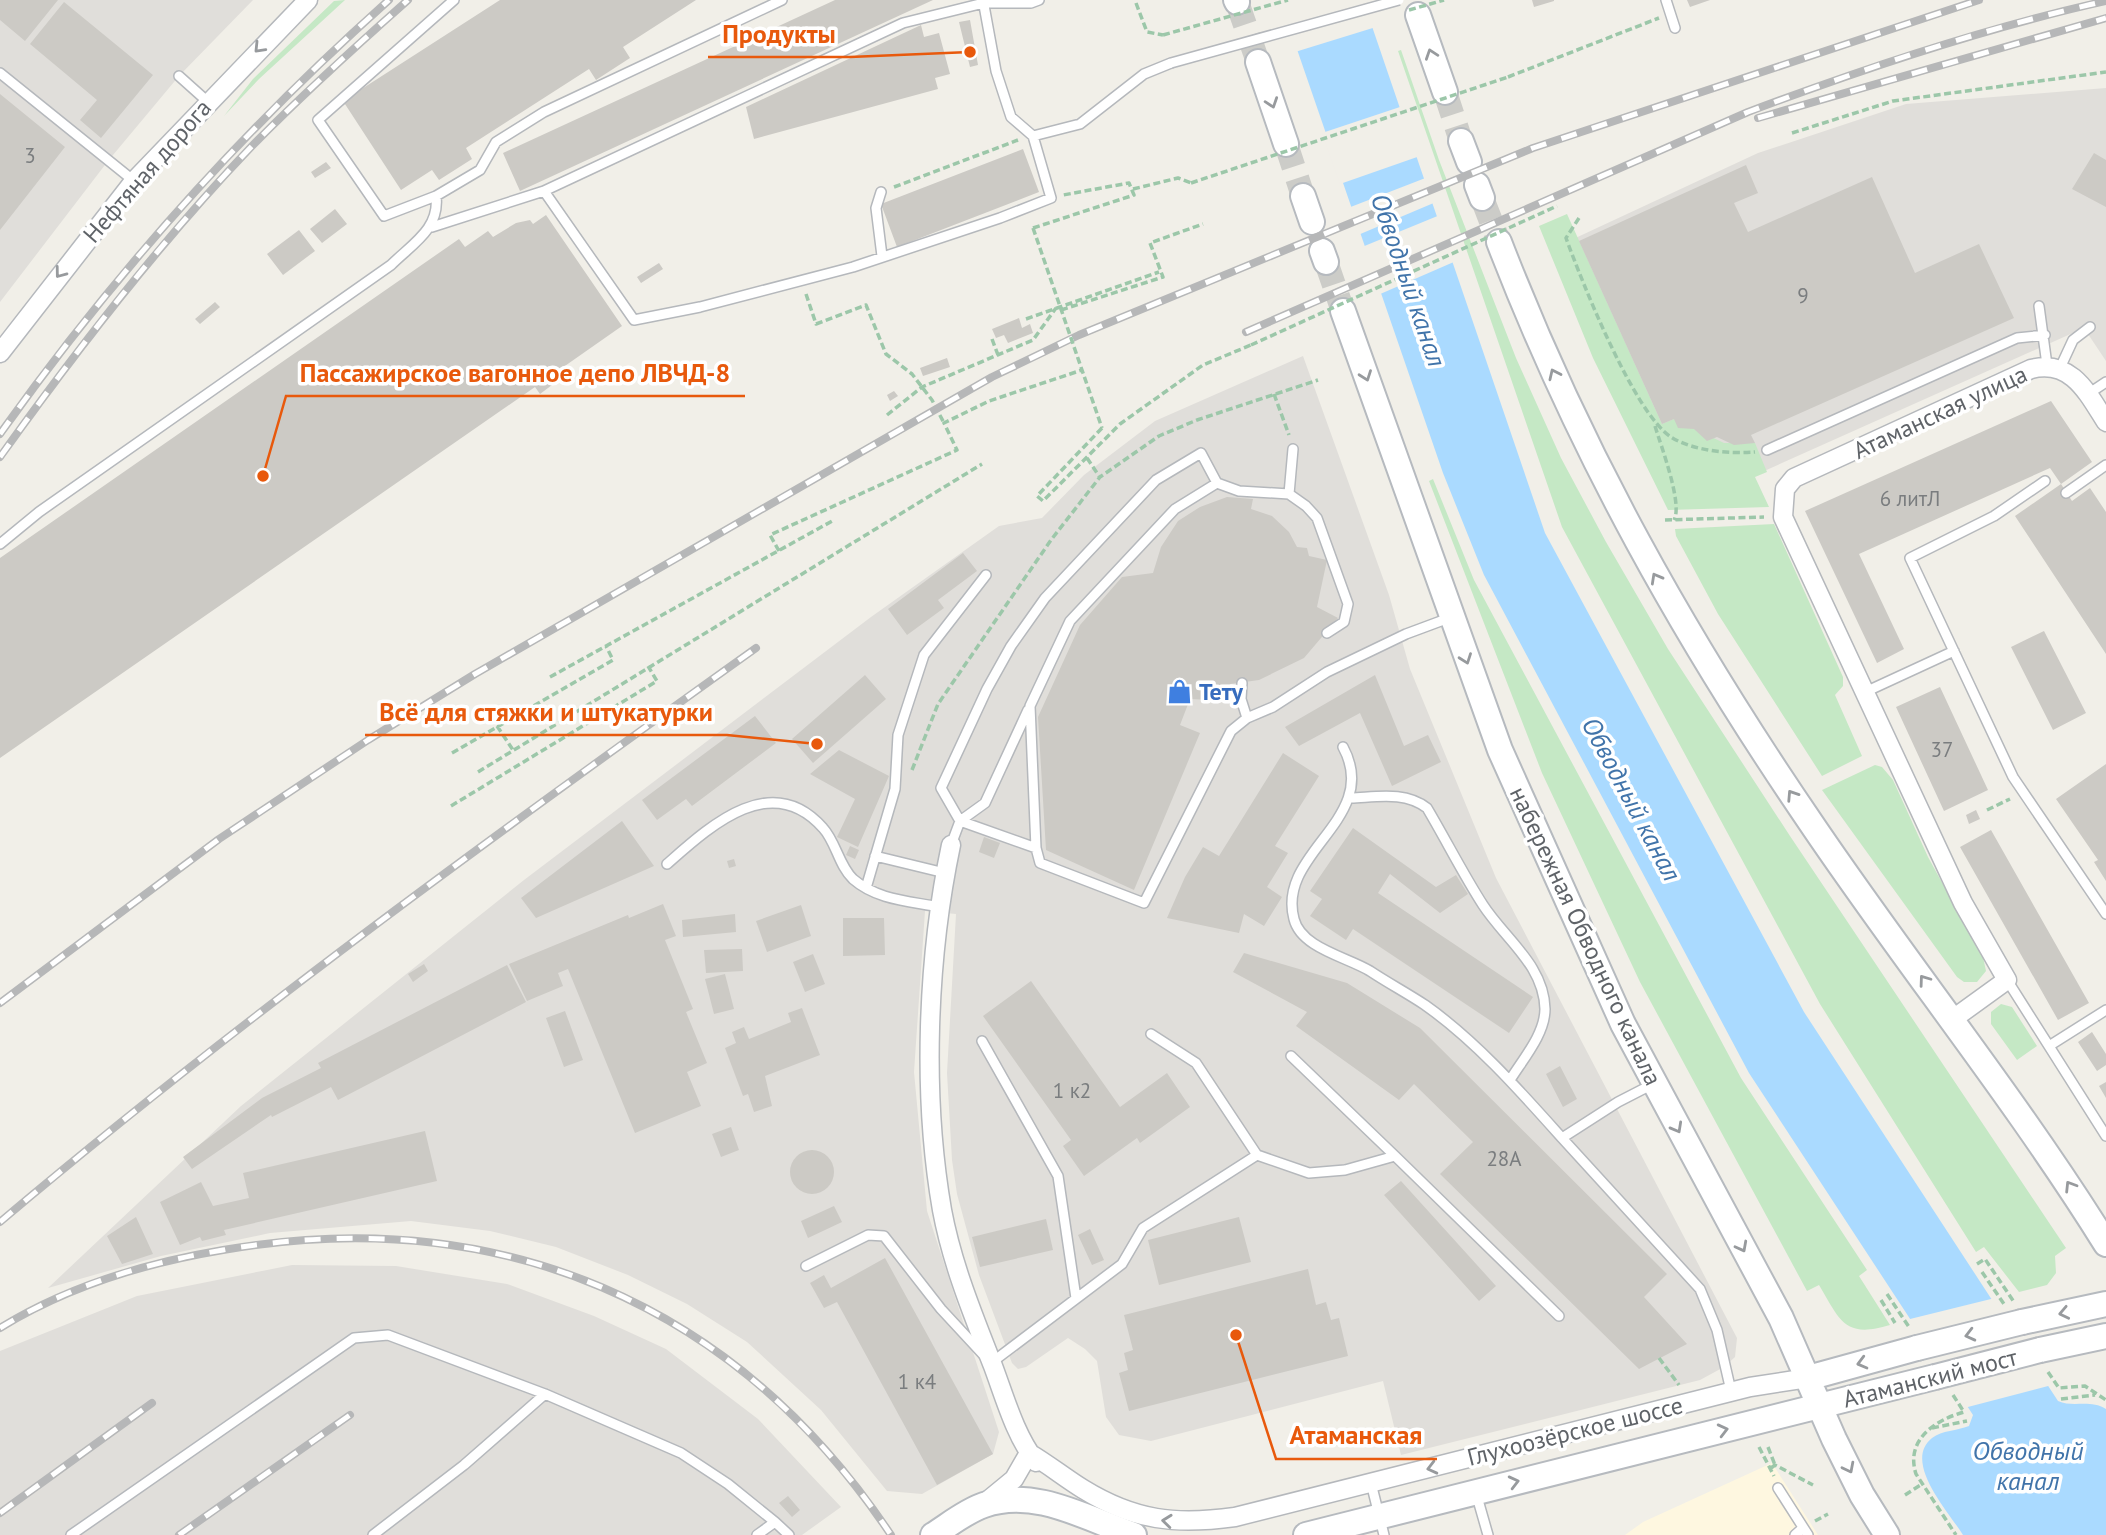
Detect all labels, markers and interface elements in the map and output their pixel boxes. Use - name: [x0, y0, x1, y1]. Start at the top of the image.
- callout: Продукты: [708, 10, 850, 57]
- text: Продукты: [722, 17, 836, 50]
- one-way arrow: [255, 40, 268, 53]
- one-way arrow: [1425, 48, 1439, 60]
- street label: Нефтяная дорога: [76, 93, 218, 249]
- one-way arrow: [1264, 96, 1278, 109]
- house number: 3: [24, 142, 36, 169]
- water label: Обводный канал: [1364, 189, 1454, 371]
- one-way arrow: [56, 266, 68, 278]
- house number: 9: [1797, 282, 1809, 309]
- callout: Пассажирское вагонное депо ЛВЧД-8: [286, 349, 745, 396]
- text: Пассажирское вагонное депо ЛВЧД-8: [300, 356, 730, 389]
- street label: Атаманская улица: [1848, 358, 2032, 466]
- one-way arrow: [1357, 369, 1371, 381]
- one-way arrow: [1548, 369, 1562, 381]
- house number: 6 литЛ: [1880, 485, 1940, 512]
- one-way arrow: [1651, 572, 1664, 585]
- one-way arrow: [1458, 653, 1472, 665]
- place label: Тету: [1199, 676, 1243, 707]
- shop icon: Тету: [1165, 677, 1193, 705]
- callout: Всё для стяжки и штукатурки: [365, 688, 727, 735]
- text: Всё для стяжки и штукатурки: [379, 695, 713, 728]
- water label: Обводный канал: [1575, 711, 1689, 887]
- house number: 37: [1931, 736, 1953, 763]
- street label: набережная Обводного канала: [1503, 782, 1669, 1090]
- one-way arrow: [1788, 790, 1801, 803]
- one-way arrow: [1920, 975, 1932, 988]
- house number: 1 к2: [1053, 1077, 1091, 1104]
- one-way arrow: [1669, 1121, 1682, 1134]
- house number: 28А: [1486, 1145, 1522, 1172]
- one-way arrow: [2065, 1180, 2078, 1193]
- one-way arrow: [1734, 1240, 1747, 1252]
- one-way arrow: [2058, 1305, 2070, 1320]
- one-way arrow: [1964, 1327, 1976, 1341]
- street label: Атаманский мост: [1840, 1341, 2021, 1415]
- one-way arrow: [1857, 1355, 1869, 1369]
- house number: 1 к4: [898, 1368, 936, 1395]
- street label: Глухоозёрское шоссе: [1464, 1389, 1686, 1473]
- callout: Атаманская: [1276, 1412, 1437, 1459]
- text: Атаманская: [1290, 1418, 1422, 1451]
- one-way arrow: [1717, 1424, 1729, 1438]
- water label: Обводный канал: [1972, 1434, 2084, 1497]
- one-way arrow: [1426, 1460, 1438, 1474]
- one-way arrow: [1840, 1461, 1854, 1473]
- one-way arrow: [1508, 1476, 1520, 1490]
- one-way arrow: [1161, 1513, 1173, 1528]

